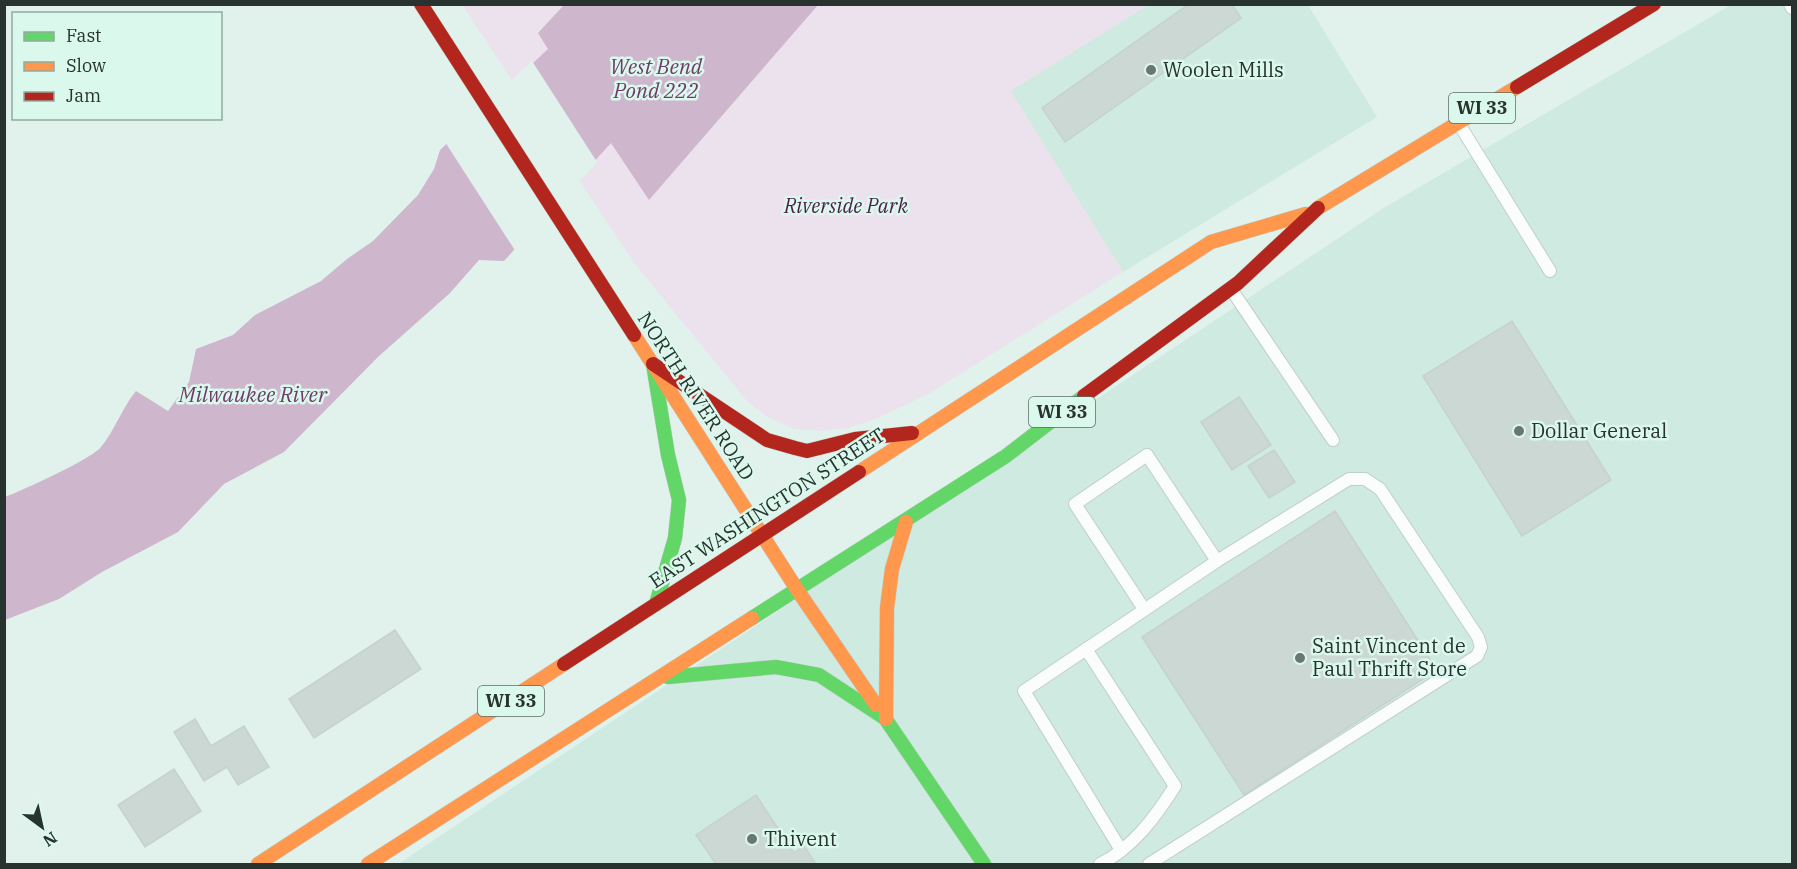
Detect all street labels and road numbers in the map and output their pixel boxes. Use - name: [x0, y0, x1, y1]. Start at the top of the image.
- road number: WI 33: [1449, 93, 1515, 123]
- street label: NORTH RIVER ROAD: [632, 306, 761, 485]
- road number: WI 33: [1029, 397, 1095, 427]
- street label: EAST WASHINGTON STREET: [644, 421, 890, 594]
- road number: WI 33: [478, 686, 544, 716]

